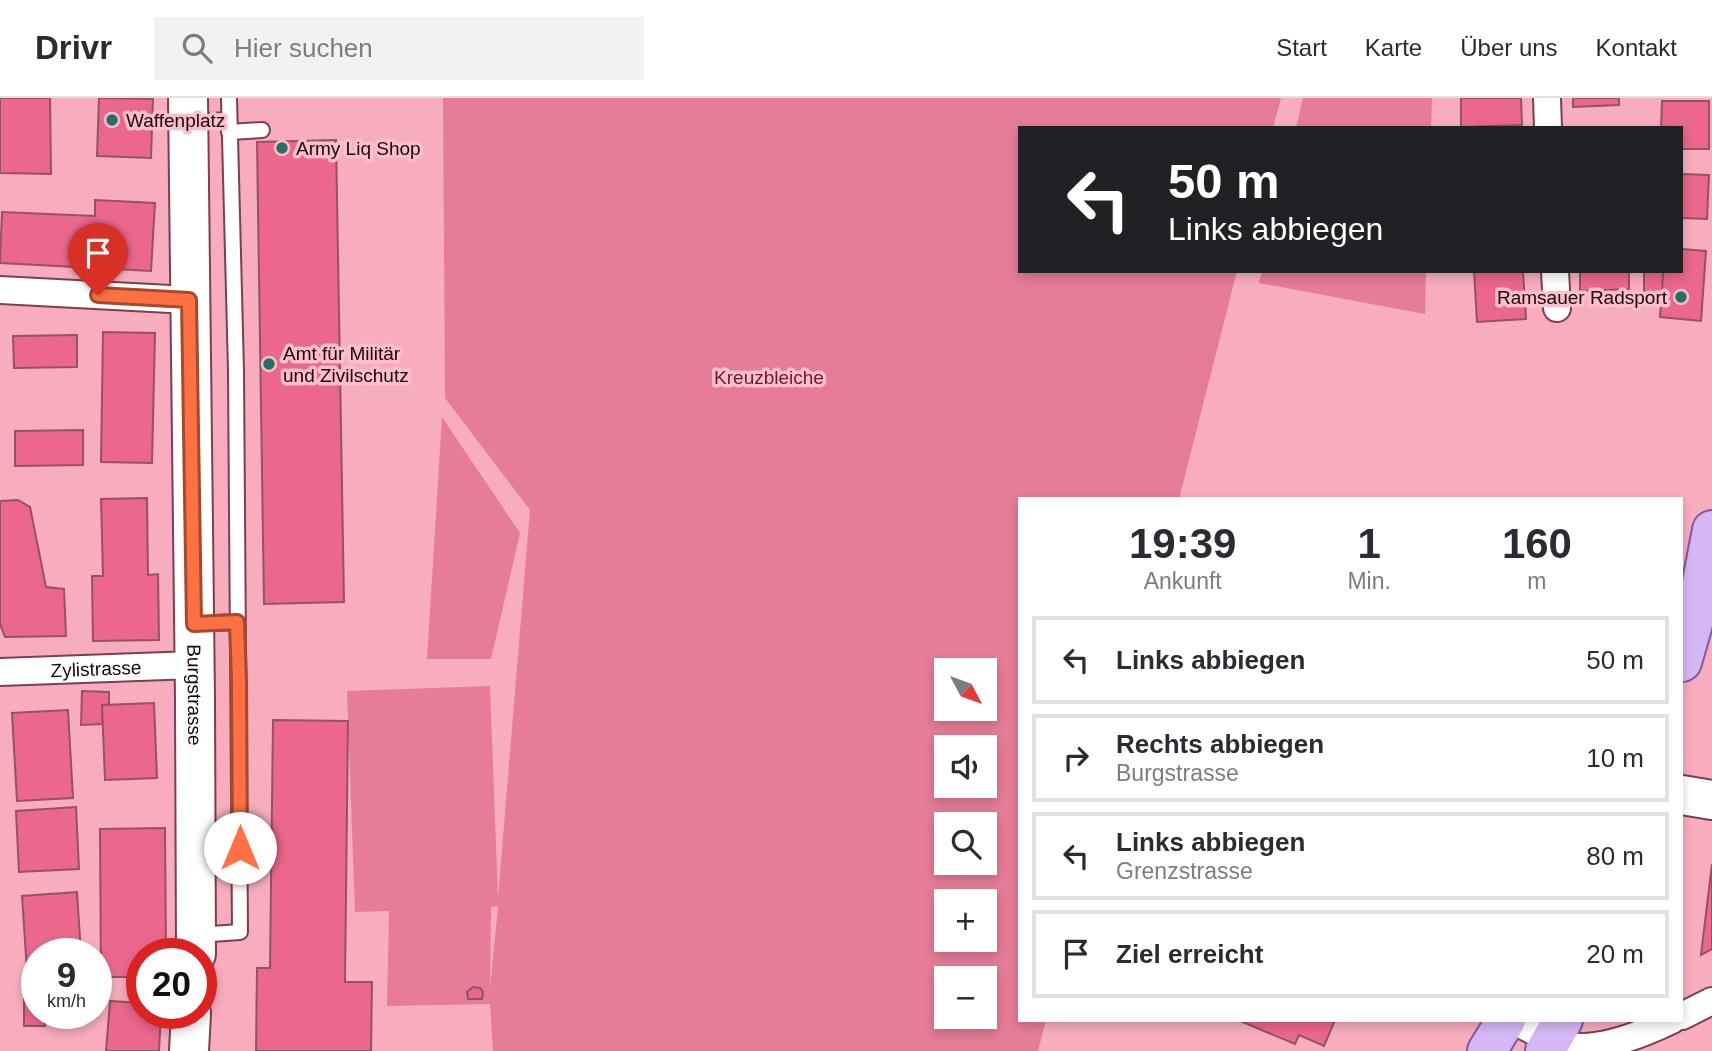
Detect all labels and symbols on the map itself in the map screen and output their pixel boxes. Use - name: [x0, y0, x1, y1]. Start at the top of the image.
- place label: Waffenplatz: [126, 110, 225, 131]
- marker: Waffenplatz: [104, 112, 120, 128]
- place label: Army Liq Shop: [296, 138, 421, 159]
- marker: Army Liq Shop: [274, 140, 290, 156]
- pin: [68, 223, 128, 295]
- place label: Ramsauer Radsport: [1497, 287, 1668, 308]
- marker: Ramsauer Radsport: [1673, 289, 1689, 305]
- place label: Amt für Militär und Zivilschutz: [283, 343, 409, 386]
- marker: Amt für Militär und Zivilschutz: [261, 356, 277, 372]
- park label: Kreuzbleiche: [714, 367, 824, 388]
- street label: Burgstrasse: [184, 644, 206, 746]
- street label: Zylistrasse: [50, 656, 142, 681]
- north arrow: [934, 658, 998, 721]
- position arrow: [203, 811, 277, 885]
- speed limit sign: 20: [126, 938, 217, 1029]

